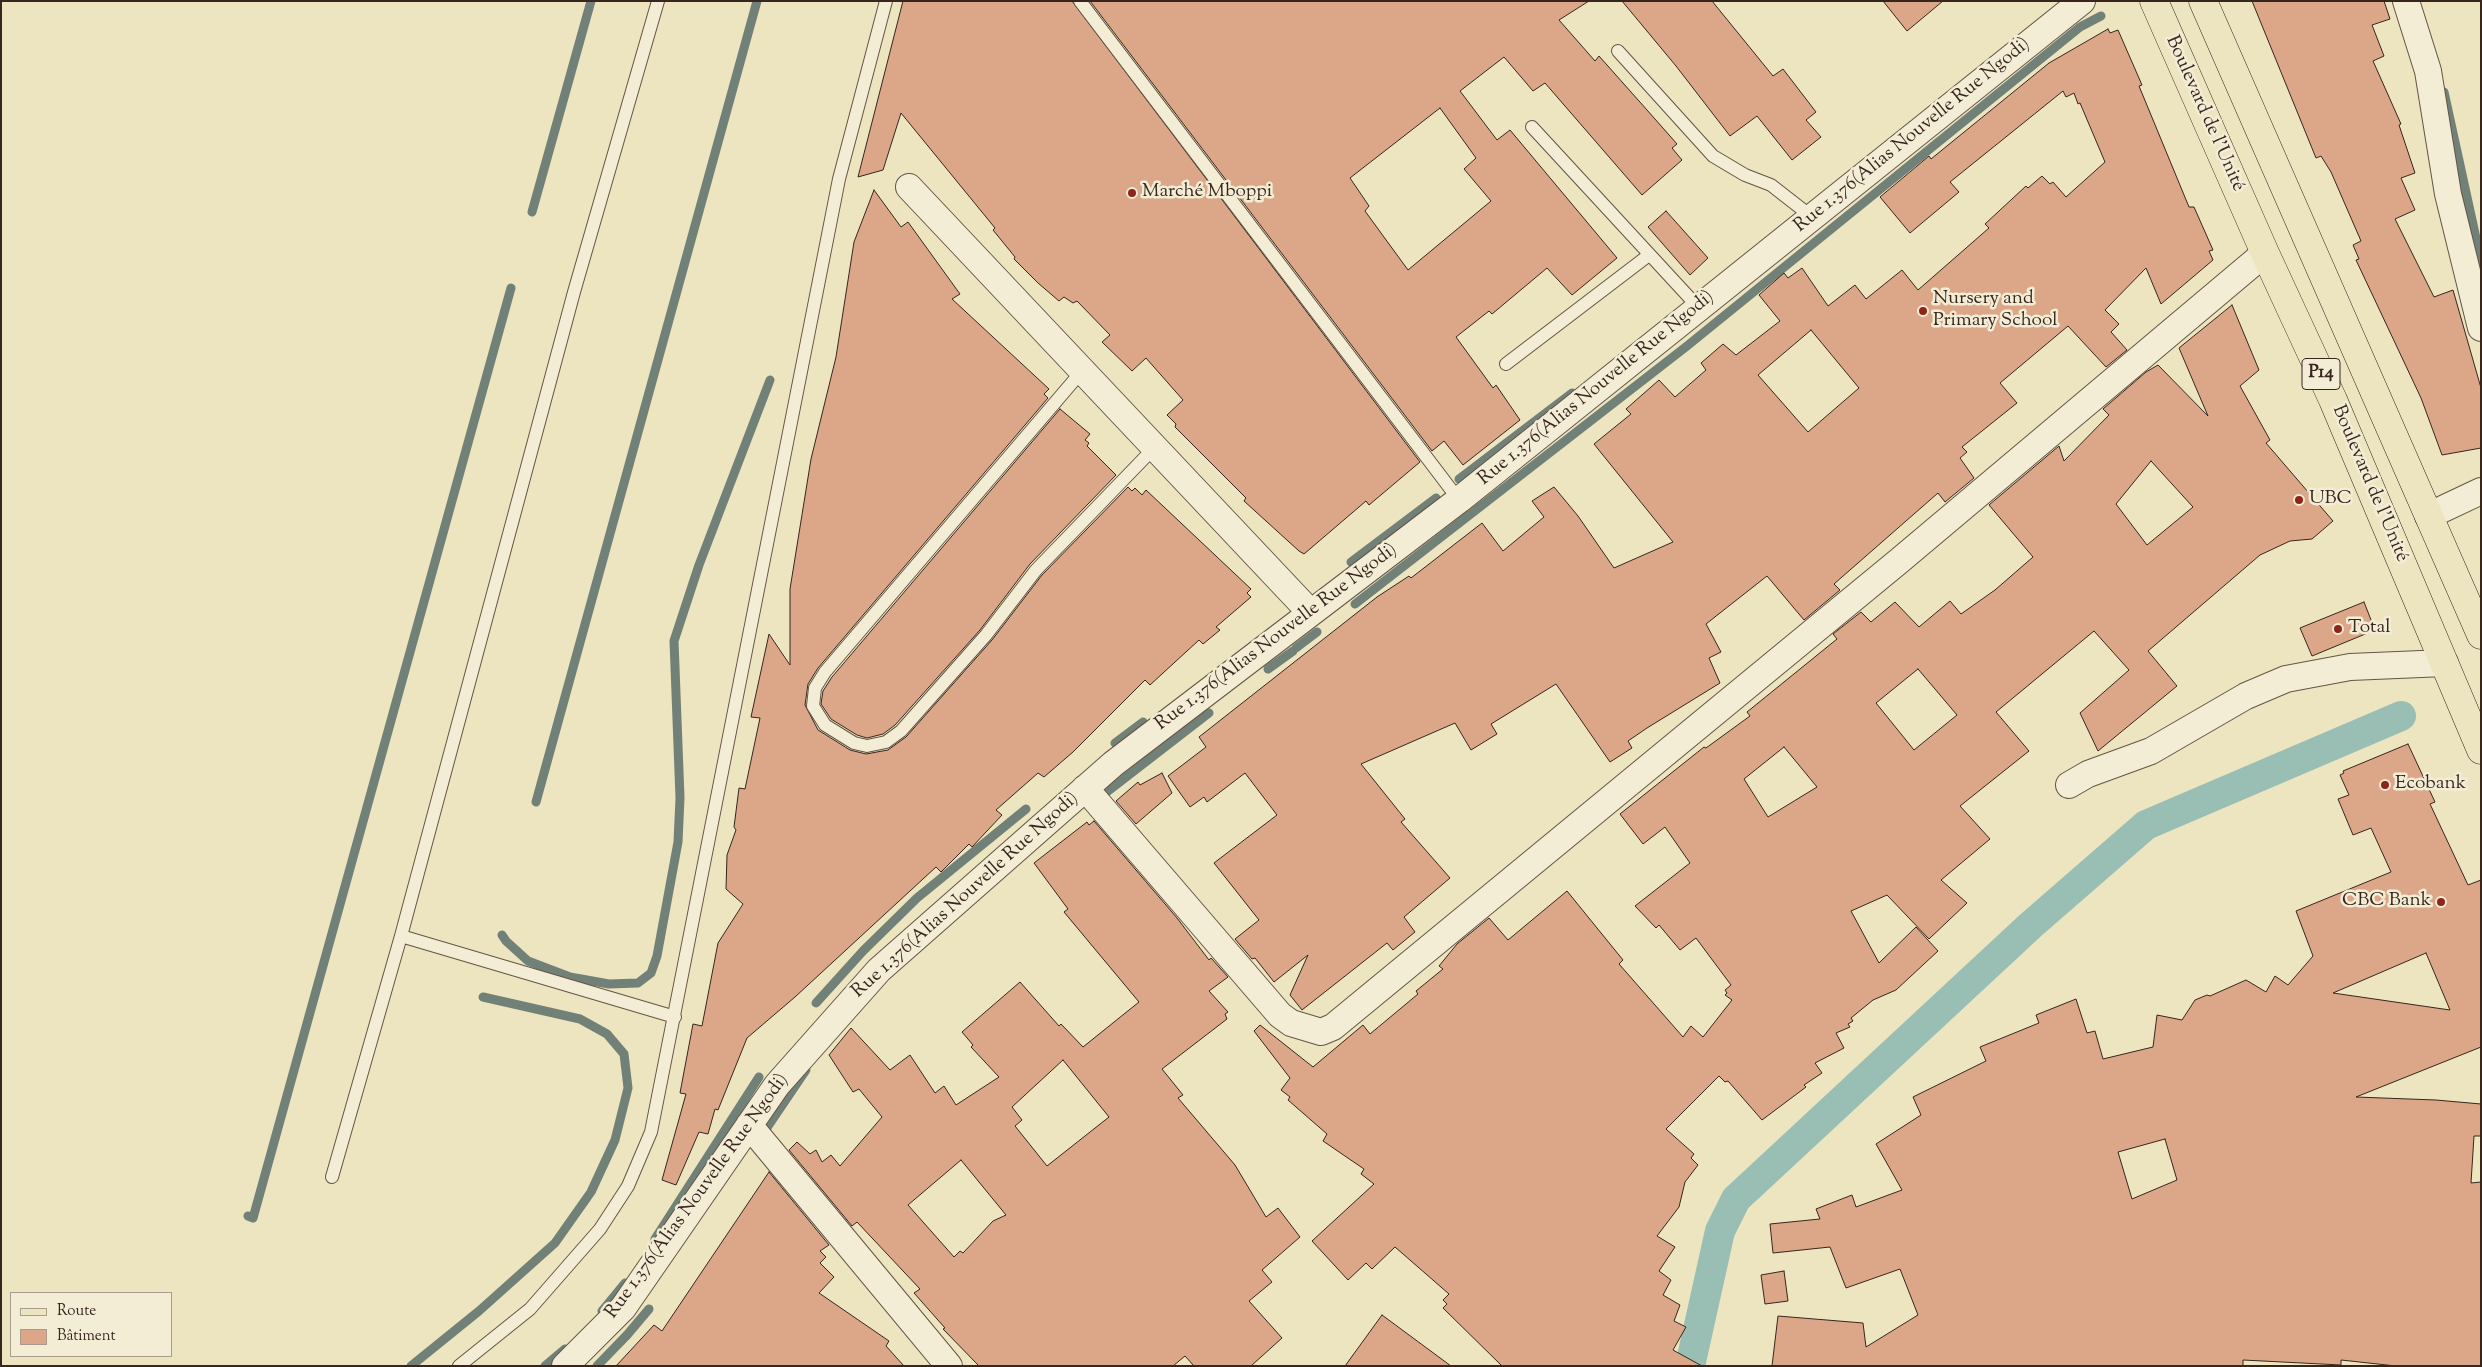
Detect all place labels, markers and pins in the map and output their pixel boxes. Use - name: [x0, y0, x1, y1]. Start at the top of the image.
- place label: Marché Mboppi: [1142, 182, 1272, 204]
- marker: Marché Mboppi: [1126, 187, 1138, 199]
- place label: Nursery and Primary School: [1933, 289, 2058, 333]
- marker: Nursery and Primary School: [1917, 305, 1929, 317]
- place label: UBC: [2309, 489, 2352, 511]
- marker: UBC: [2293, 494, 2305, 506]
- place label: Total: [2348, 618, 2391, 640]
- marker: Total: [2332, 623, 2344, 635]
- place label: Ecobank: [2395, 774, 2466, 796]
- marker: Ecobank: [2379, 779, 2391, 791]
- place label: CBC Bank: [2342, 891, 2431, 913]
- marker: CBC Bank: [2435, 896, 2447, 908]

